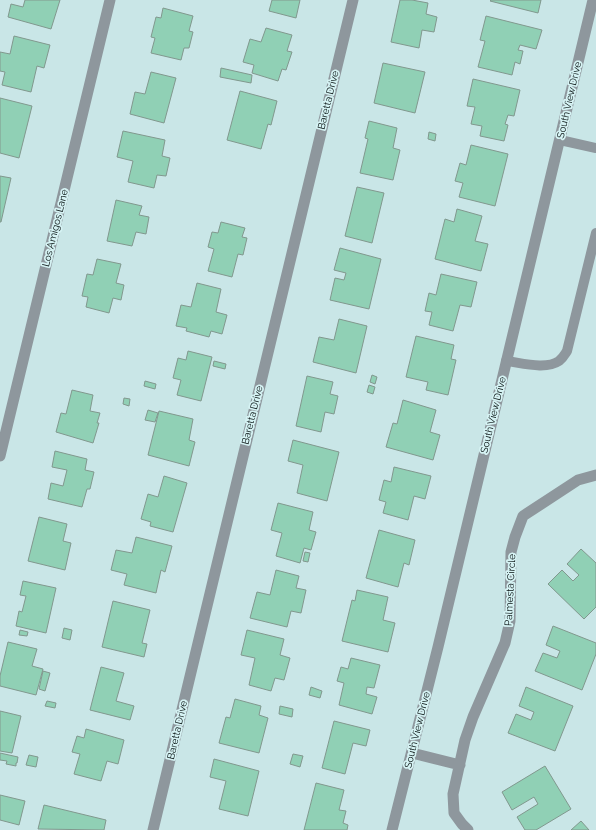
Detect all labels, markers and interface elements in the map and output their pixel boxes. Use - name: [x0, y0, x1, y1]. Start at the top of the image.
- street label: South View Drive: [555, 60, 583, 139]
- street label: Baretta Drive: [315, 70, 341, 130]
- street label: Los Amigos Lane: [40, 188, 70, 268]
- street label: South View Drive: [478, 376, 508, 454]
- street label: Baretta Drive: [239, 385, 265, 445]
- street label: Palmesta Circle: [503, 554, 517, 626]
- street label: South View Drive: [402, 691, 432, 769]
- street label: Baretta Drive: [165, 699, 189, 760]

